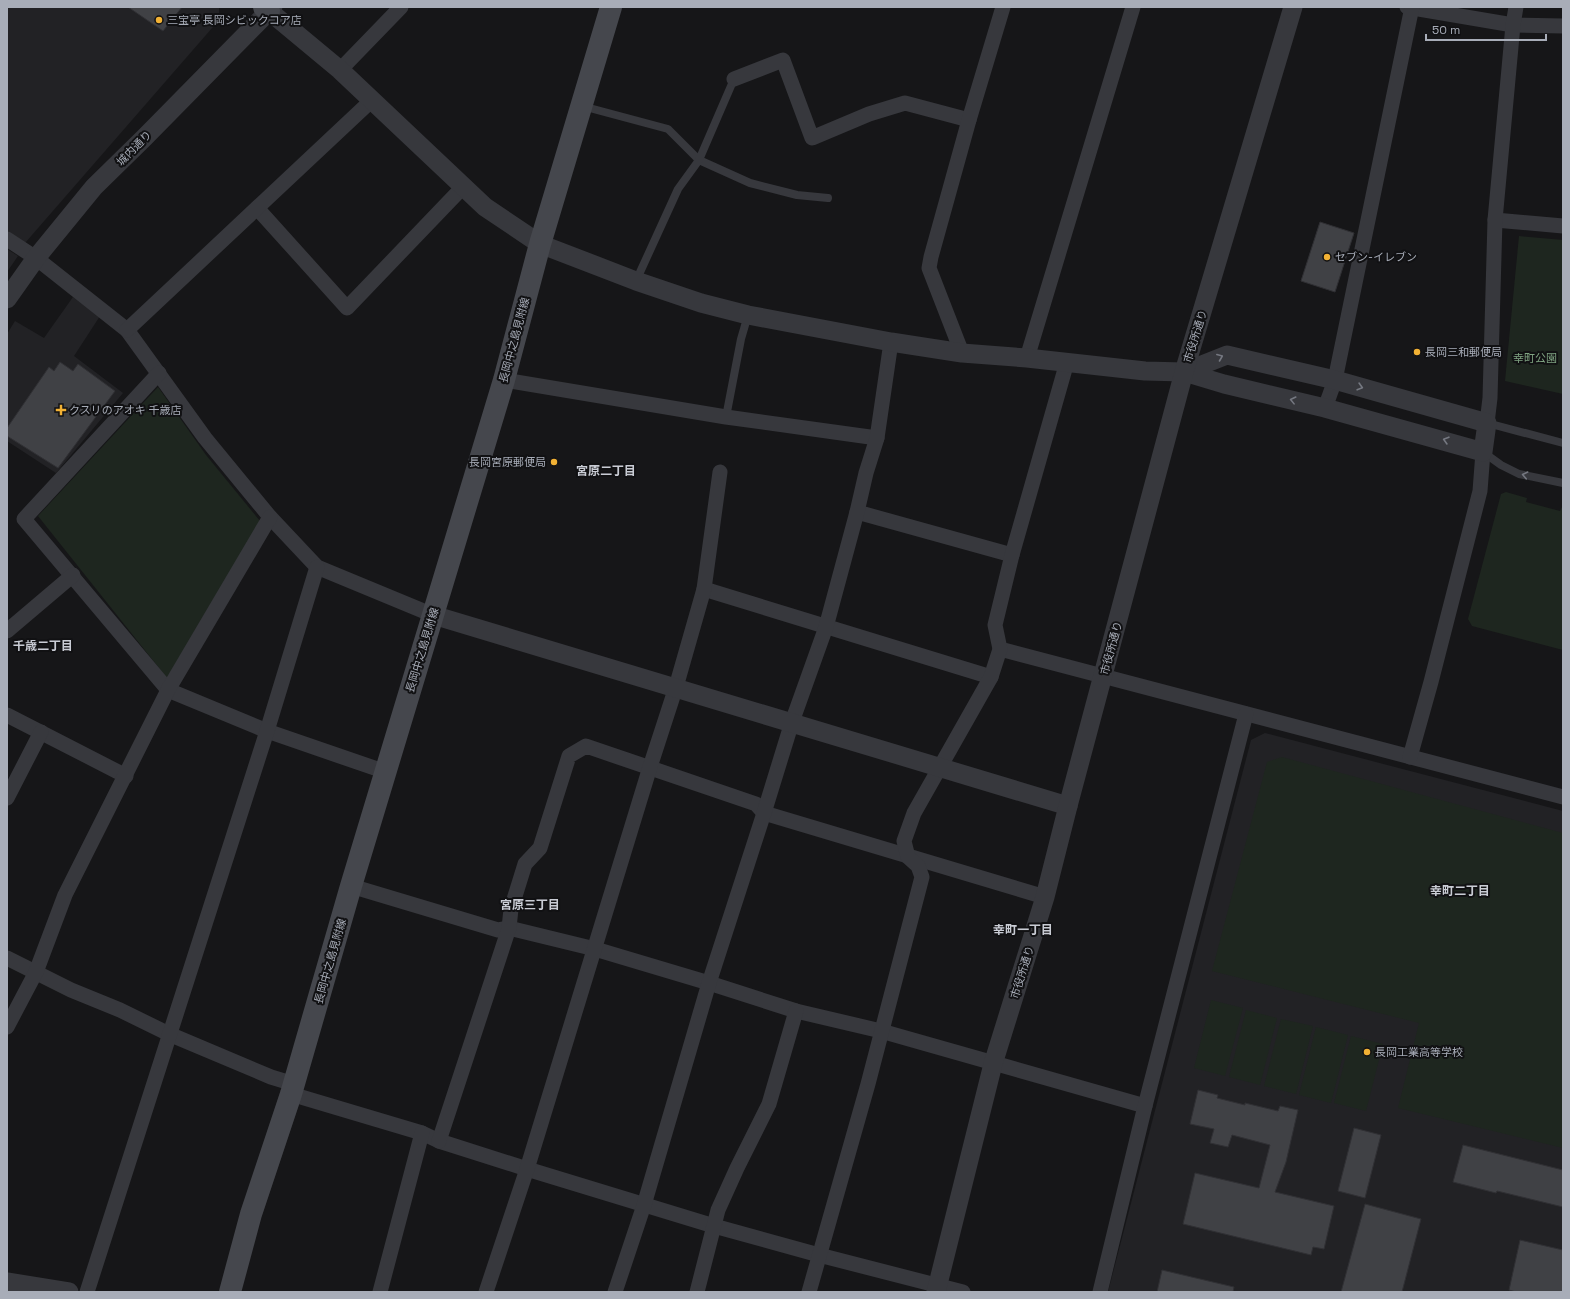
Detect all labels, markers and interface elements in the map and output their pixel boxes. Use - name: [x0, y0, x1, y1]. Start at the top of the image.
- place label: 三宝亭 長岡シビックコア店: [167, 13, 302, 27]
- marker: 三宝亭 長岡シビックコア店: [154, 15, 164, 25]
- scale bar: [1426, 16, 1546, 42]
- text: 50 m: [1432, 22, 1460, 38]
- street label: 城内通り: [113, 127, 155, 169]
- place label: セブン-イレブン: [1335, 250, 1417, 264]
- marker: セブン-イレブン: [1322, 252, 1332, 262]
- street label: 長岡中之島見附線: [496, 296, 532, 384]
- street label: 市役所通り: [1180, 308, 1210, 364]
- place label: 長岡三和郵便局: [1425, 345, 1502, 359]
- marker: 長岡三和郵便局: [1412, 347, 1422, 357]
- park label: 幸町公園: [1513, 351, 1557, 365]
- one-way arrow: [1217, 354, 1224, 362]
- one-way arrow: [1356, 382, 1363, 391]
- one-way arrow: [1290, 397, 1296, 405]
- place label: クスリのアオキ 千歳店: [69, 403, 182, 417]
- marker: クスリのアオキ 千歳店: [56, 405, 66, 415]
- one-way arrow: [1443, 437, 1449, 445]
- place label: 長岡宮原郵便局: [469, 455, 546, 469]
- marker: 長岡宮原郵便局: [549, 457, 559, 467]
- district label: 宮原二丁目: [576, 463, 636, 479]
- one-way arrow: [1522, 471, 1528, 479]
- street label: 長岡中之島見附線: [402, 606, 442, 694]
- street label: 市役所通り: [1097, 620, 1125, 676]
- district label: 千歳二丁目: [13, 638, 73, 654]
- district label: 幸町二丁目: [1430, 883, 1490, 899]
- district label: 宮原三丁目: [500, 897, 560, 913]
- street label: 長岡中之島見附線: [311, 917, 349, 1005]
- district label: 幸町一丁目: [993, 922, 1053, 938]
- street label: 市役所通り: [1007, 944, 1037, 1000]
- place label: 長岡工業高等学校: [1375, 1045, 1463, 1059]
- marker: 長岡工業高等学校: [1362, 1047, 1372, 1057]

